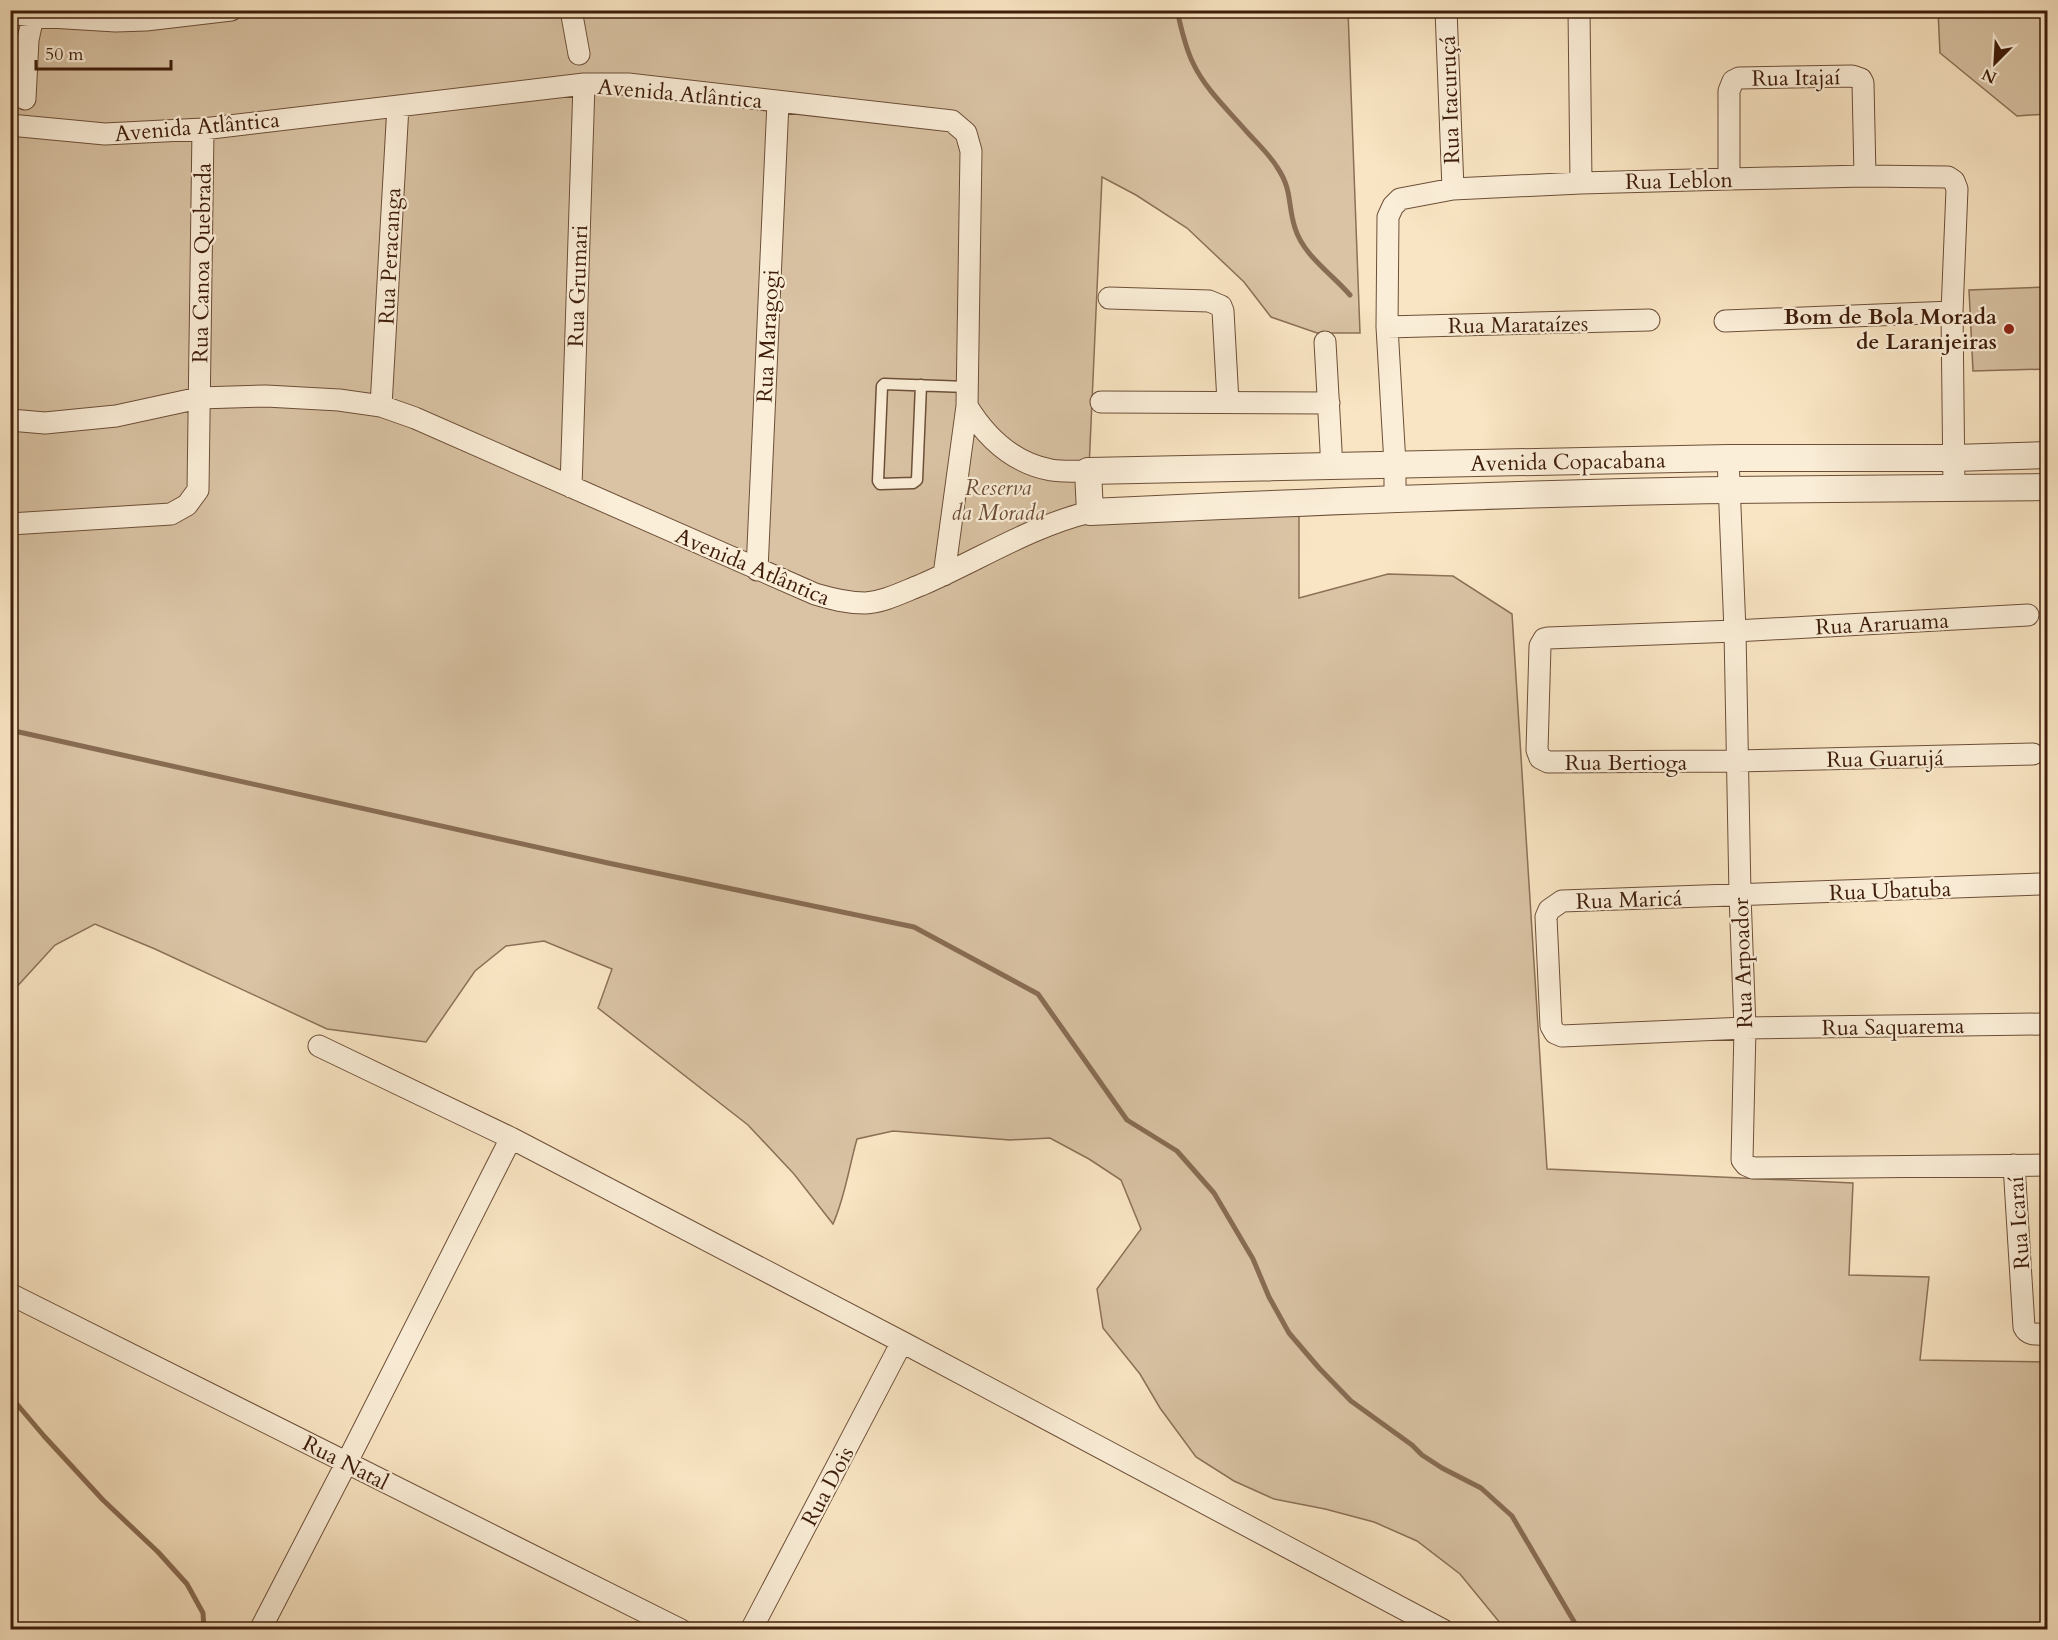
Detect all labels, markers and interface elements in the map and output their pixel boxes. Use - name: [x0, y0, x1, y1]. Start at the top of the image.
- scale bar: [36, 33, 171, 71]
- north arrow: [1965, 33, 2025, 93]
- street label: Rua Itacuruçá: [1433, 35, 1467, 165]
- text: 50 m: [45, 42, 84, 67]
- street label: Rua Itajaí: [1751, 62, 1841, 94]
- text: N: [1978, 63, 2000, 89]
- street label: Avenida Atlântica: [596, 72, 764, 116]
- street label: Avenida Atlântica: [113, 105, 281, 149]
- street label: Rua Canoa Quebrada: [185, 162, 219, 364]
- street label: Rua Leblon: [1625, 165, 1734, 197]
- street label: Rua Peracanga: [371, 186, 409, 325]
- street label: Rua Grumari: [561, 224, 595, 348]
- street label: Rua Maragogi: [750, 269, 786, 403]
- place label: Bom de Bola Morada de Laranjeiras: [1784, 302, 1997, 357]
- street label: Rua Marataízes: [1448, 309, 1588, 341]
- marker: Bom de Bola Morada de Laranjeiras: [2002, 322, 2016, 336]
- street label: Avenida Copacabana: [1470, 445, 1666, 479]
- park label: Reserva da Morada: [951, 473, 1045, 528]
- street label: Avenida Atlântica: [671, 521, 835, 613]
- street label: Rua Araruama: [1815, 605, 1950, 642]
- street label: Rua Guarujá: [1826, 743, 1945, 775]
- street label: Rua Bertioga: [1565, 748, 1688, 778]
- street label: Rua Ubatuba: [1828, 874, 1952, 908]
- street label: Rua Maricá: [1575, 883, 1683, 917]
- street label: Rua Arpoador: [1726, 896, 1760, 1029]
- street label: Rua Saquarema: [1821, 1011, 1965, 1043]
- street label: Rua Icaraí: [2001, 1175, 2037, 1271]
- street label: Rua Natal: [297, 1428, 394, 1498]
- street label: Rua Dois: [794, 1441, 861, 1531]

